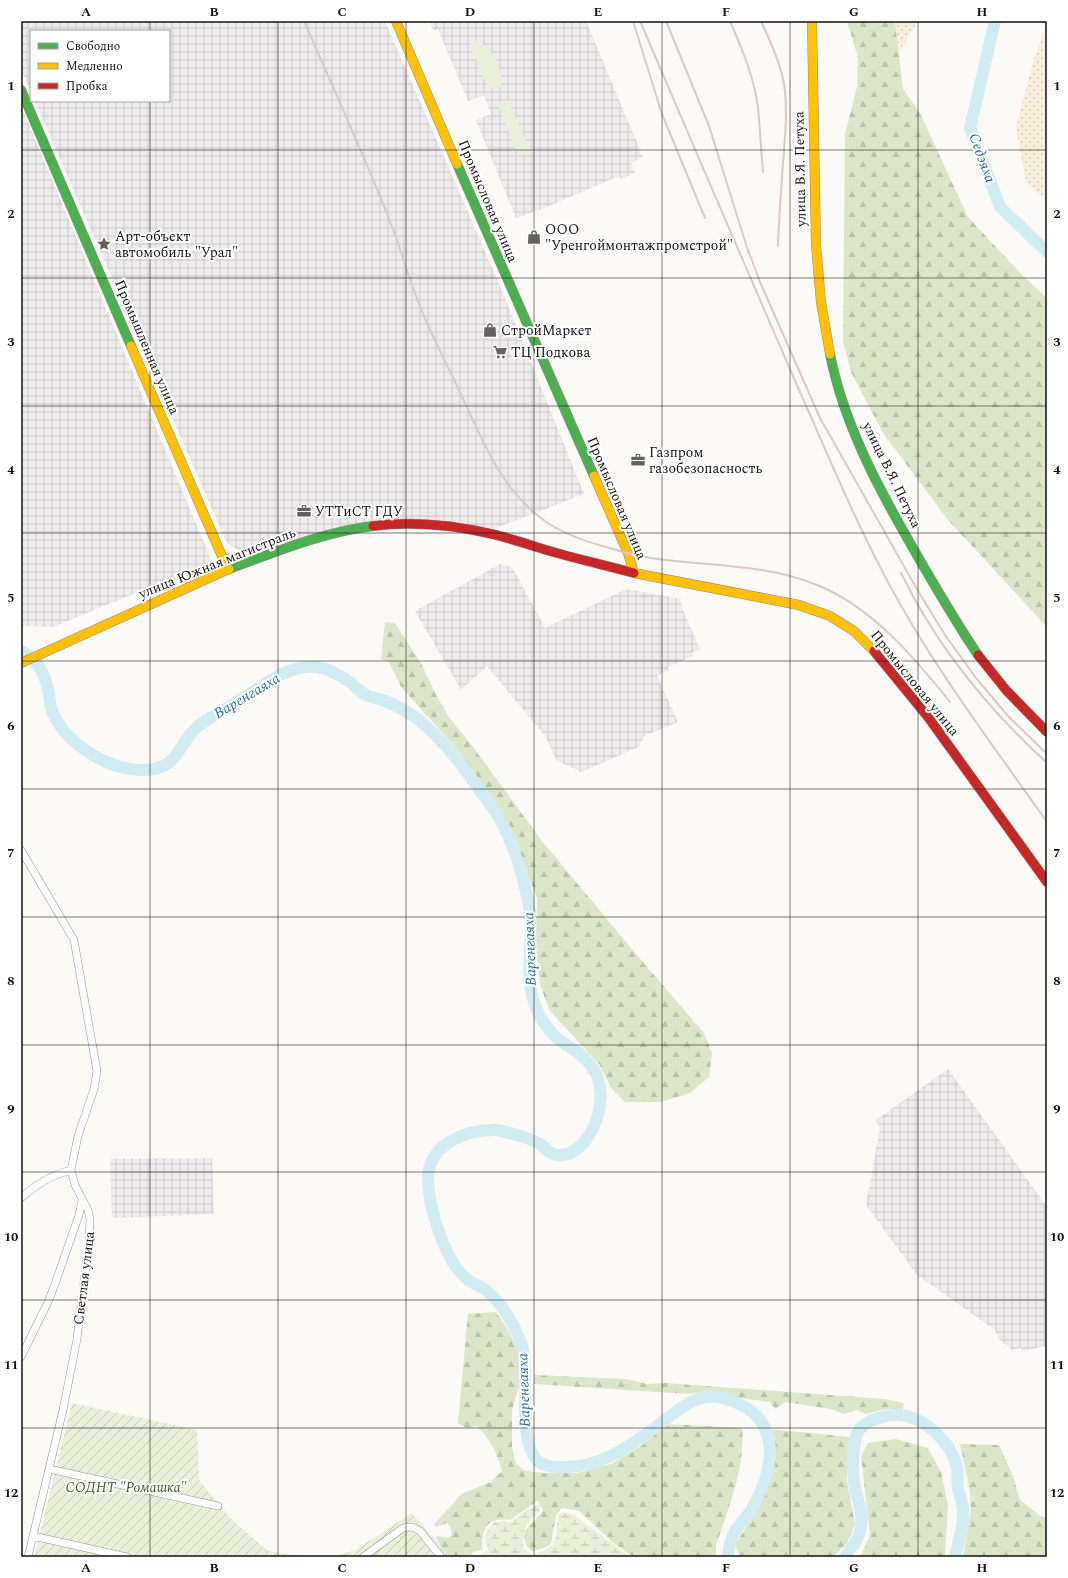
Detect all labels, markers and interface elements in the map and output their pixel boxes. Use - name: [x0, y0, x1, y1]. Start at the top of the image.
- text: A: [81, 2, 91, 22]
- text: B: [209, 2, 219, 22]
- text: C: [337, 2, 347, 22]
- text: D: [465, 2, 475, 22]
- text: E: [594, 2, 603, 22]
- text: F: [722, 2, 730, 22]
- text: G: [849, 2, 859, 22]
- text: H: [977, 2, 988, 22]
- legend: [30, 30, 170, 102]
- text: Свободно: [66, 37, 120, 56]
- text: Медленно: [66, 57, 123, 76]
- text: 1: [7, 76, 15, 96]
- text: 1: [1053, 76, 1061, 96]
- text: Пробка: [66, 77, 108, 96]
- street label: улица В.Я. Петуха: [788, 111, 812, 228]
- water label: Седэяха: [962, 130, 1002, 186]
- street label: Промысловая улица: [453, 136, 523, 266]
- text: 2: [7, 204, 15, 224]
- text: 2: [1053, 204, 1061, 224]
- place label: ООО "Уренгоймонтажпромстрой": [545, 219, 733, 256]
- place label: Арт-объект автомобиль "Урал": [115, 226, 238, 263]
- shop icon: ООО "Уренгоймонтажпромстрой": [526, 229, 542, 245]
- place icon: Арт-объект автомобиль "Урал": [96, 236, 112, 252]
- street label: Промышленная улица: [109, 276, 185, 418]
- place label: СтройМаркет: [501, 320, 591, 341]
- shop icon: СтройМаркет: [482, 322, 498, 338]
- text: 3: [7, 332, 15, 352]
- text: 3: [1053, 332, 1061, 352]
- place label: ТЦ Подкова: [511, 342, 590, 363]
- supermarket icon: ТЦ Подкова: [492, 344, 508, 360]
- street label: улица В.Я. Петуха: [857, 418, 927, 532]
- street label: Промысловая улица: [582, 433, 652, 563]
- place label: Газпром газобезопасность: [649, 442, 762, 479]
- office icon: Газпром газобезопасность: [630, 452, 646, 468]
- text: 4: [7, 460, 15, 480]
- text: 4: [1053, 460, 1061, 480]
- place label: УТТиСТ ГДУ: [315, 501, 403, 522]
- office icon: УТТиСТ ГДУ: [296, 503, 312, 519]
- street label: улица Южная магистраль: [134, 522, 299, 605]
- text: 5: [7, 588, 15, 608]
- text: 5: [1053, 588, 1061, 608]
- street label: Промысловая улица: [865, 625, 965, 741]
- water label: Варенгаяха: [209, 667, 285, 725]
- text: 6: [7, 716, 15, 736]
- text: 6: [1053, 716, 1061, 736]
- text: 7: [7, 843, 15, 863]
- text: 7: [1053, 843, 1061, 863]
- water label: Варенгаяха: [517, 911, 543, 986]
- text: 8: [7, 971, 15, 991]
- text: 8: [1053, 971, 1061, 991]
- text: 9: [7, 1099, 15, 1119]
- text: 9: [1053, 1099, 1061, 1119]
- text: 10: [4, 1227, 18, 1247]
- text: 10: [1050, 1227, 1064, 1247]
- street label: Светлая улица: [68, 1230, 100, 1326]
- water label: Варенгаяха: [511, 1352, 537, 1427]
- text: 11: [4, 1355, 18, 1375]
- text: 11: [1050, 1355, 1064, 1375]
- park label: СОДНТ "Ромашка": [66, 1477, 187, 1498]
- text: 12: [4, 1483, 18, 1503]
- text: 12: [1050, 1483, 1064, 1503]
- text: A: [81, 1558, 91, 1578]
- text: B: [209, 1558, 219, 1578]
- text: C: [337, 1558, 347, 1578]
- text: D: [465, 1558, 475, 1578]
- text: E: [594, 1558, 603, 1578]
- text: F: [722, 1558, 730, 1578]
- text: G: [849, 1558, 859, 1578]
- text: H: [977, 1558, 988, 1578]

